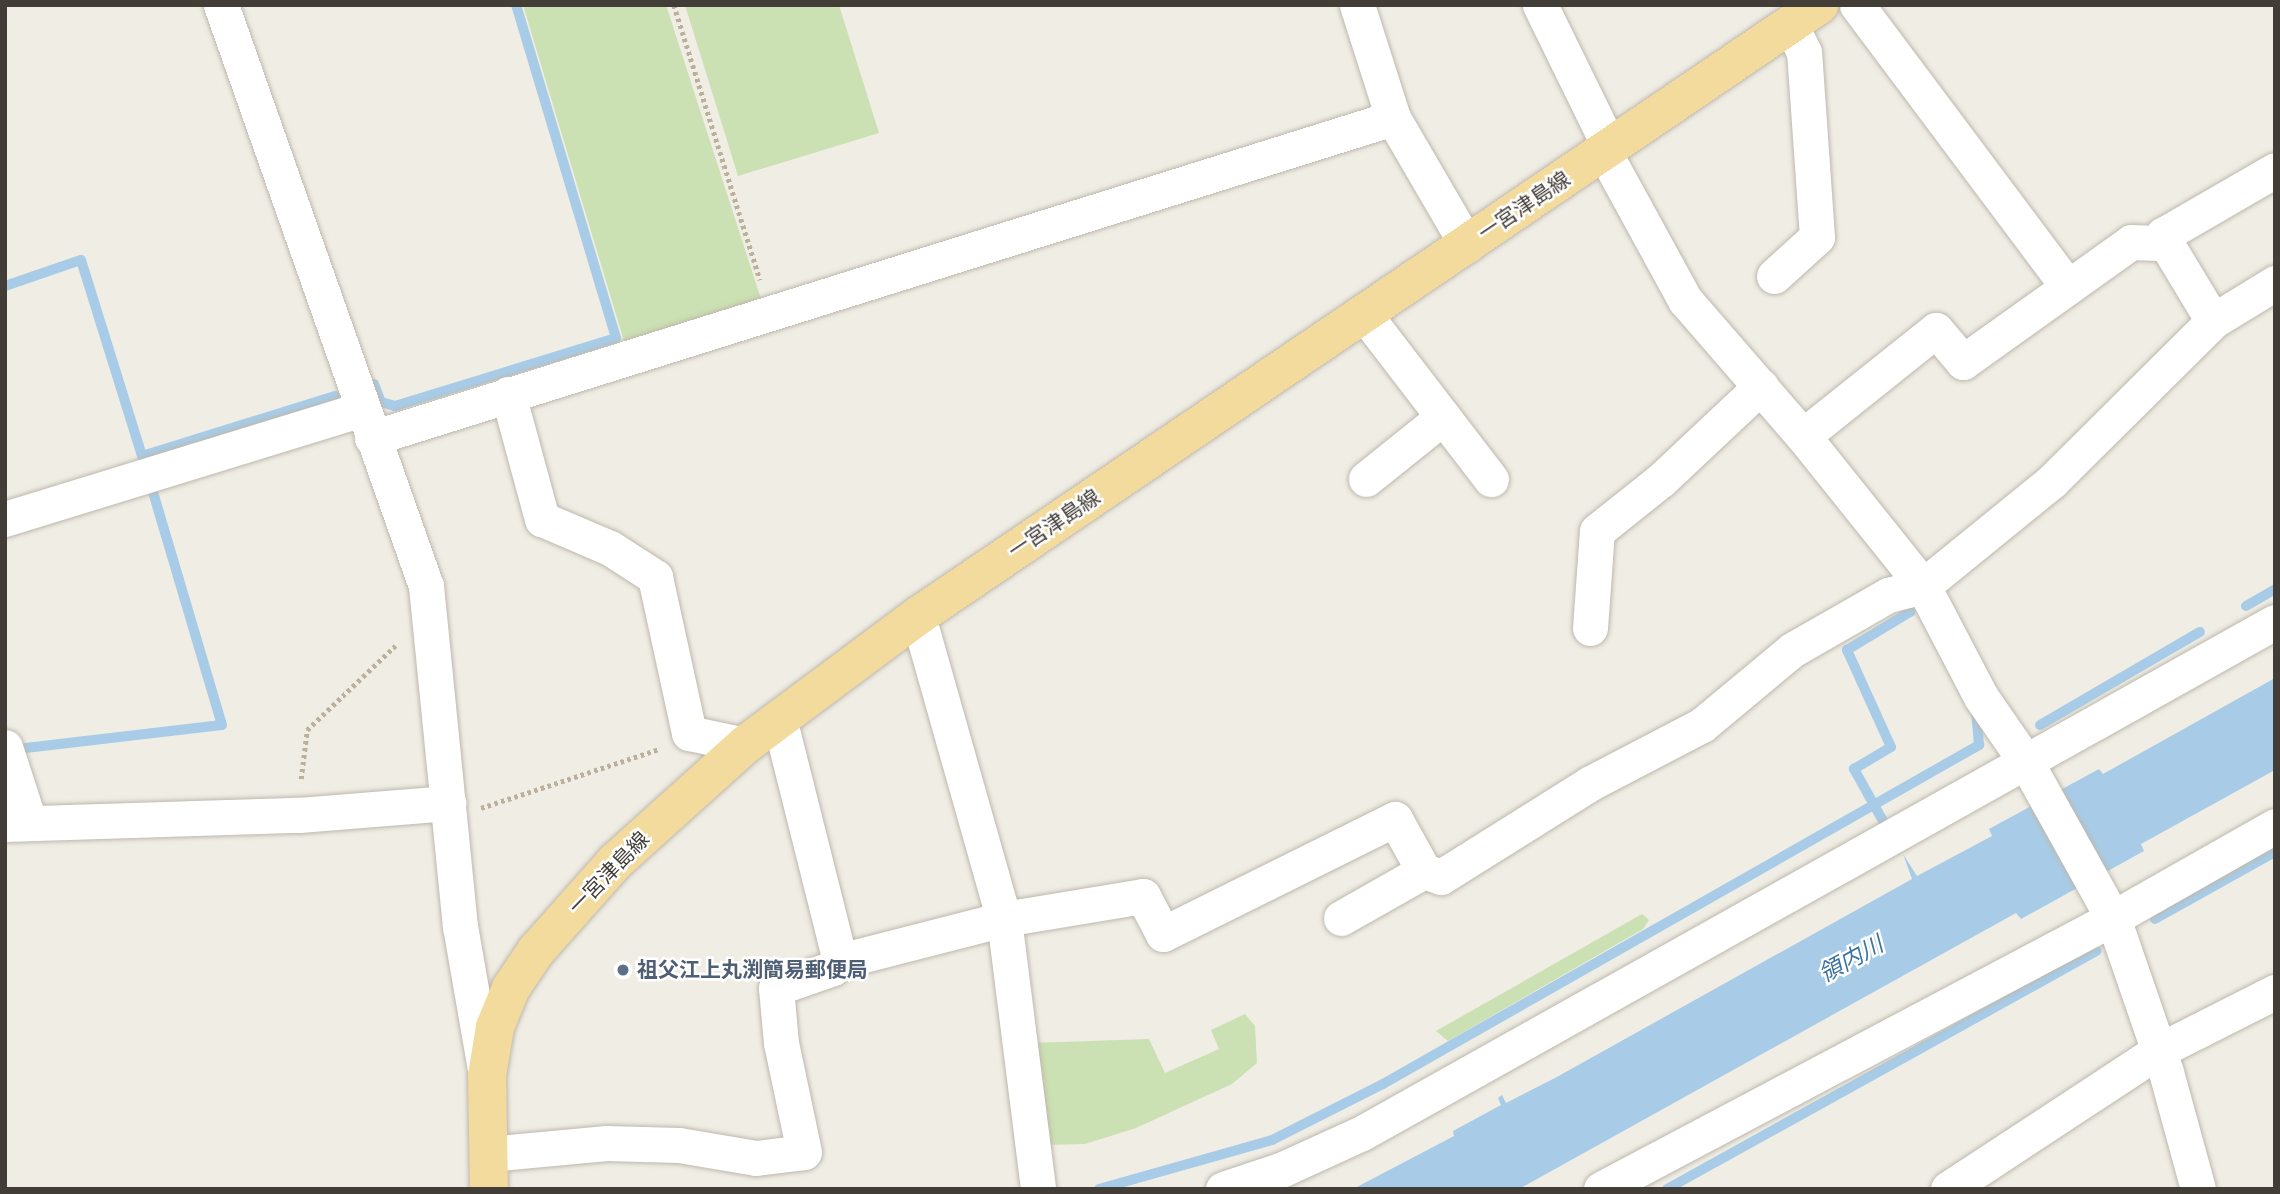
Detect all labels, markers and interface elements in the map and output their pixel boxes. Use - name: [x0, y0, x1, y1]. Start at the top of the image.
- street label: 一宮津島線: [1473, 166, 1575, 246]
- street label: 一宮津島線: [1003, 484, 1105, 564]
- street label: 一宮津島線: [563, 826, 655, 920]
- water label: 領内川: [1814, 930, 1888, 988]
- place label: 祖父江上丸渕簡易郵便局: [637, 957, 868, 983]
- marker: 祖父江上丸渕簡易郵便局: [615, 962, 631, 978]

